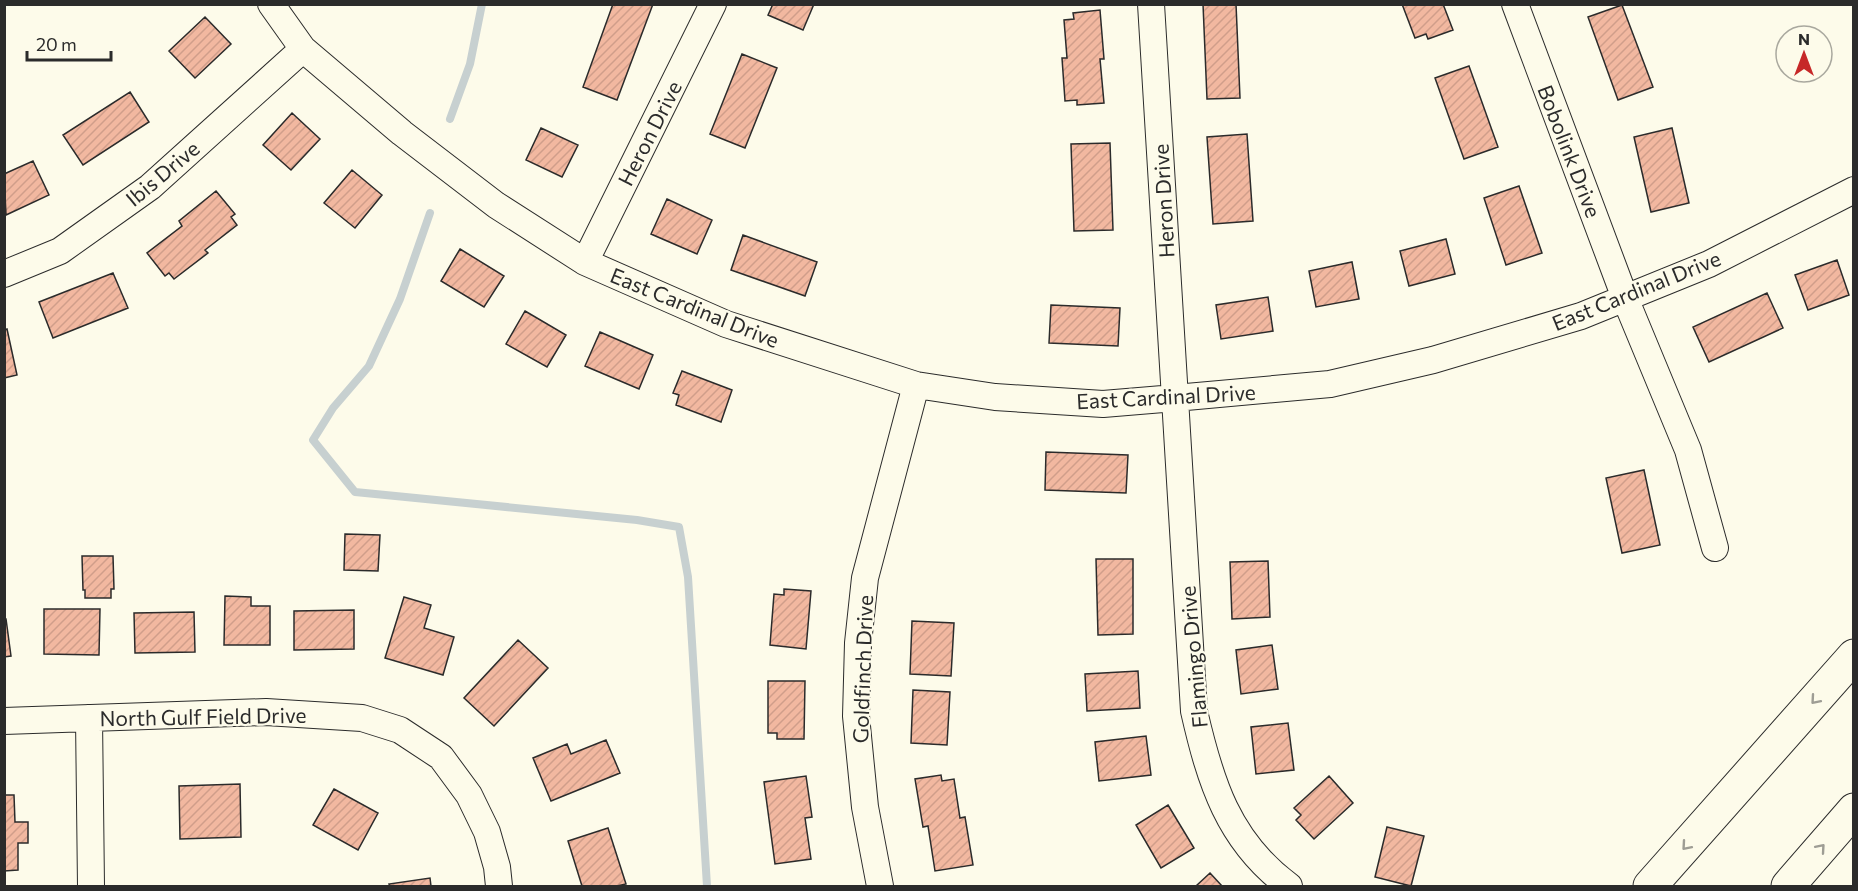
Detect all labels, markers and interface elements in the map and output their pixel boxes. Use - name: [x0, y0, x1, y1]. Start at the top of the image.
- scale bar: [27, 24, 111, 62]
- north arrow: [1774, 24, 1834, 84]
- text: N: [1798, 29, 1810, 48]
- text: 20 m: [36, 33, 77, 55]
- street label: Heron Drive: [612, 76, 686, 190]
- street label: Bobolink Drive: [1533, 81, 1607, 221]
- street label: Ibis Drive: [120, 135, 204, 211]
- street label: Heron Drive: [1148, 143, 1178, 259]
- street label: East Cardinal Drive: [1548, 245, 1724, 335]
- street label: East Cardinal Drive: [607, 262, 783, 352]
- street label: East Cardinal Drive: [1076, 379, 1256, 413]
- street label: Flamingo Drive: [1174, 585, 1212, 729]
- street label: Goldfinch Drive: [847, 594, 877, 744]
- one-way arrow: [1811, 693, 1822, 704]
- street label: North Gulf Field Drive: [99, 702, 307, 730]
- one-way arrow: [1682, 839, 1693, 850]
- one-way arrow: [1813, 844, 1824, 855]

